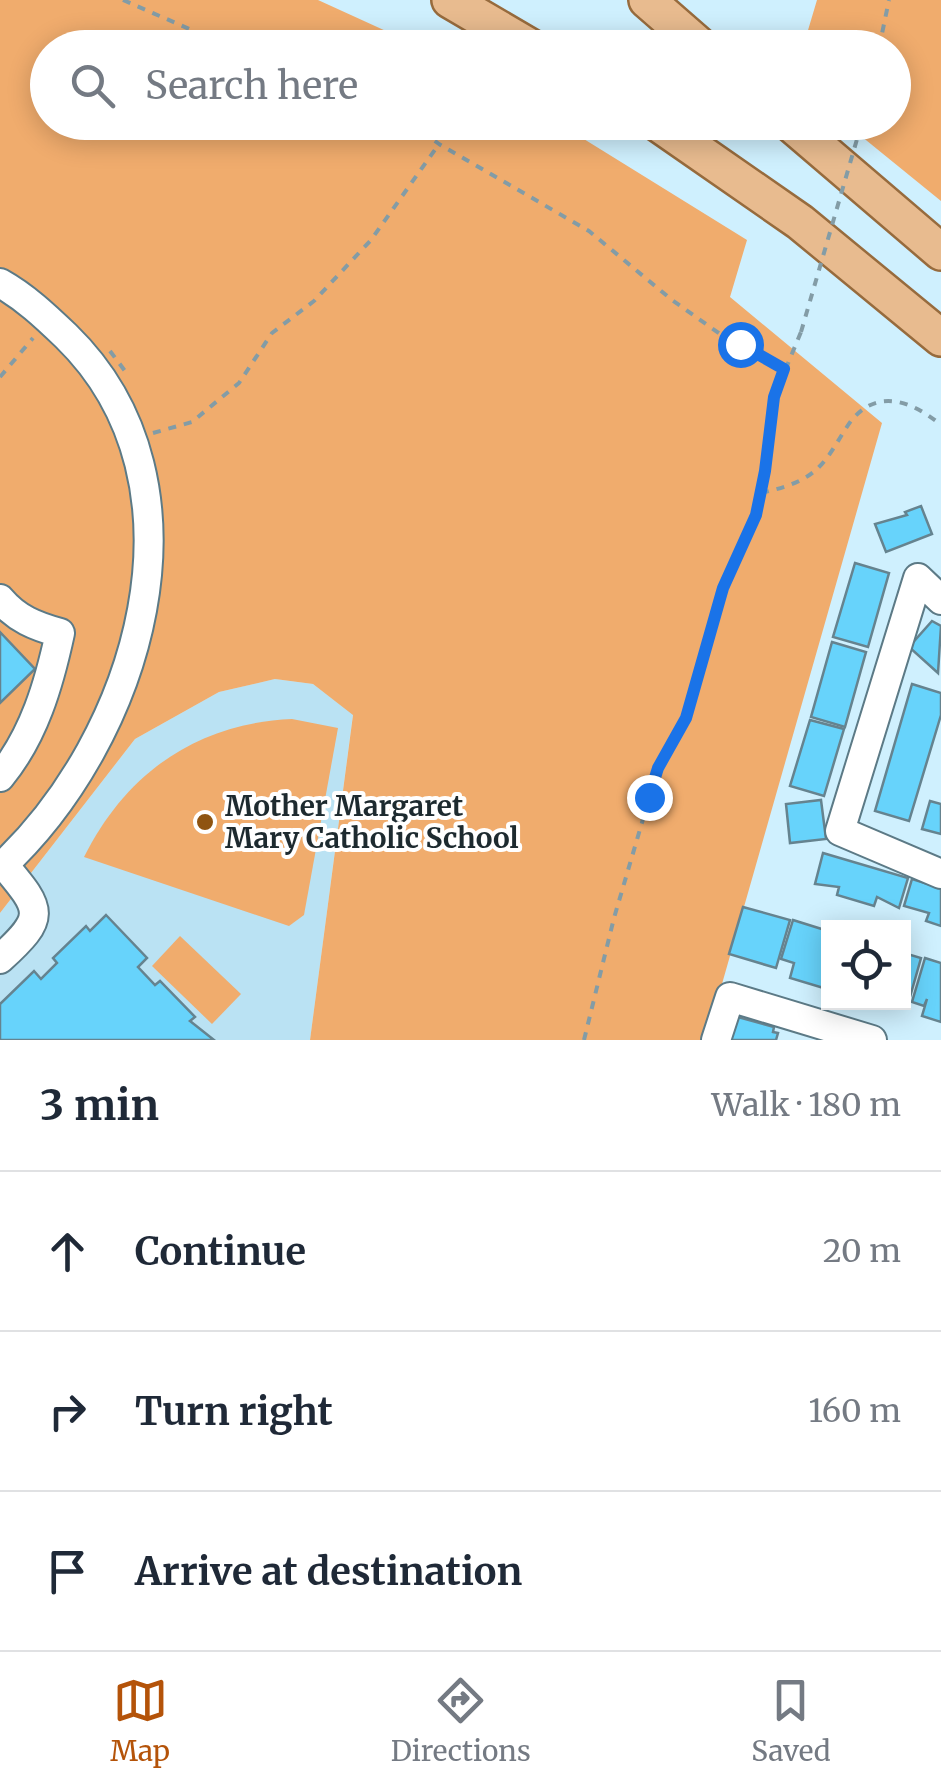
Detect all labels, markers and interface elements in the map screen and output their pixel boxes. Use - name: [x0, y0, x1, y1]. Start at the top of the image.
- search box: [30, 30, 911, 140]
- icon: search: [65, 58, 120, 113]
- text: Search here: [145, 62, 358, 109]
- route start: [718, 322, 764, 368]
- route end: [627, 775, 673, 821]
- place label: Mother Margaret Mary Catholic School: [225, 788, 519, 856]
- marker: Mother Margaret Mary Catholic School: [194, 811, 216, 833]
- map controls: [821, 920, 911, 1010]
- button: locate: [821, 920, 911, 1010]
- text: 3 min: [40, 1079, 159, 1131]
- text: Walk · 180 m: [712, 1085, 901, 1125]
- icon: ahead: [40, 1224, 95, 1279]
- text: Continue: [135, 1228, 306, 1275]
- text: 20 m: [823, 1231, 901, 1271]
- icon: right: [40, 1384, 95, 1439]
- text: Turn right: [135, 1388, 333, 1435]
- text: 160 m: [809, 1391, 901, 1431]
- icon: arrive: [40, 1544, 95, 1599]
- text: Arrive at destination: [135, 1548, 522, 1595]
- tab: Map: [110, 1673, 170, 1769]
- tab: Directions: [391, 1673, 531, 1769]
- tab: Saved: [751, 1673, 831, 1769]

